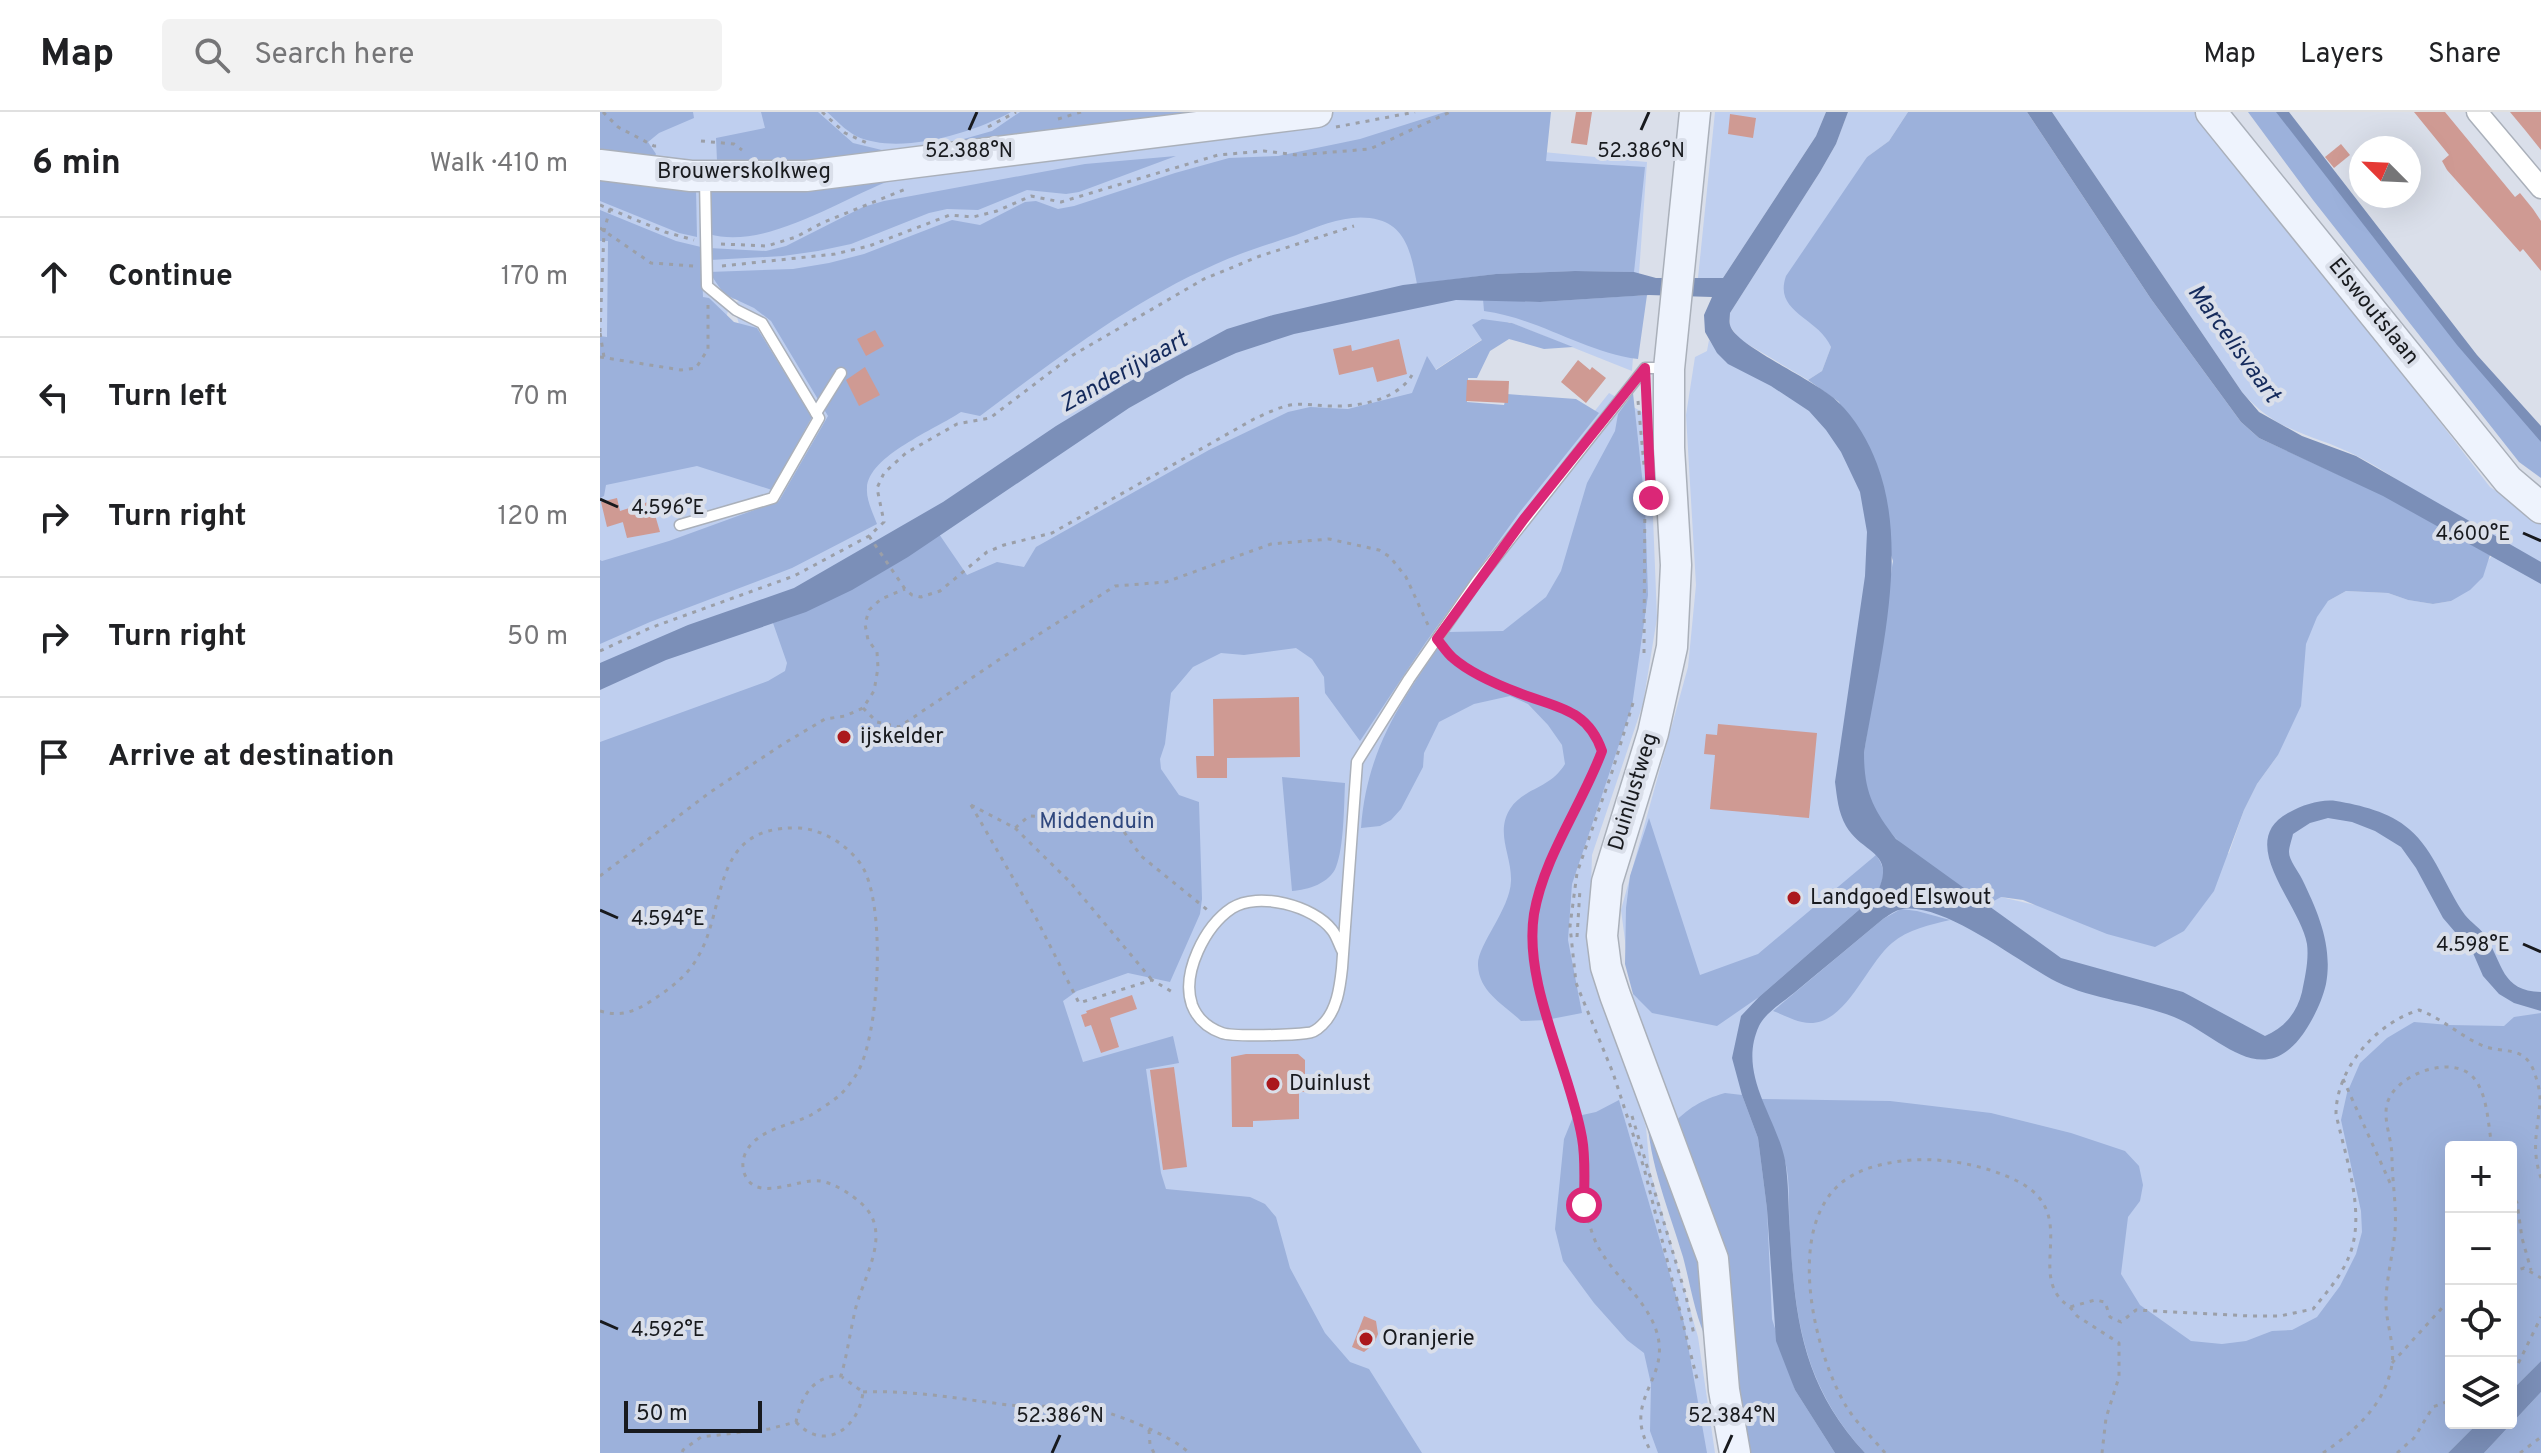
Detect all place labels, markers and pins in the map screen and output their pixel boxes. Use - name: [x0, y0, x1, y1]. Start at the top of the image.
- place label: ijskelder: [860, 724, 944, 751]
- marker: ijskelder: [835, 728, 853, 746]
- place label: Landgoed Elswout: [1810, 885, 1991, 912]
- marker: Landgoed Elswout: [1785, 889, 1803, 907]
- place label: Duinlust: [1289, 1071, 1371, 1098]
- marker: Duinlust: [1264, 1075, 1282, 1093]
- place label: Oranjerie: [1382, 1326, 1475, 1353]
- marker: Oranjerie: [1357, 1330, 1375, 1348]

